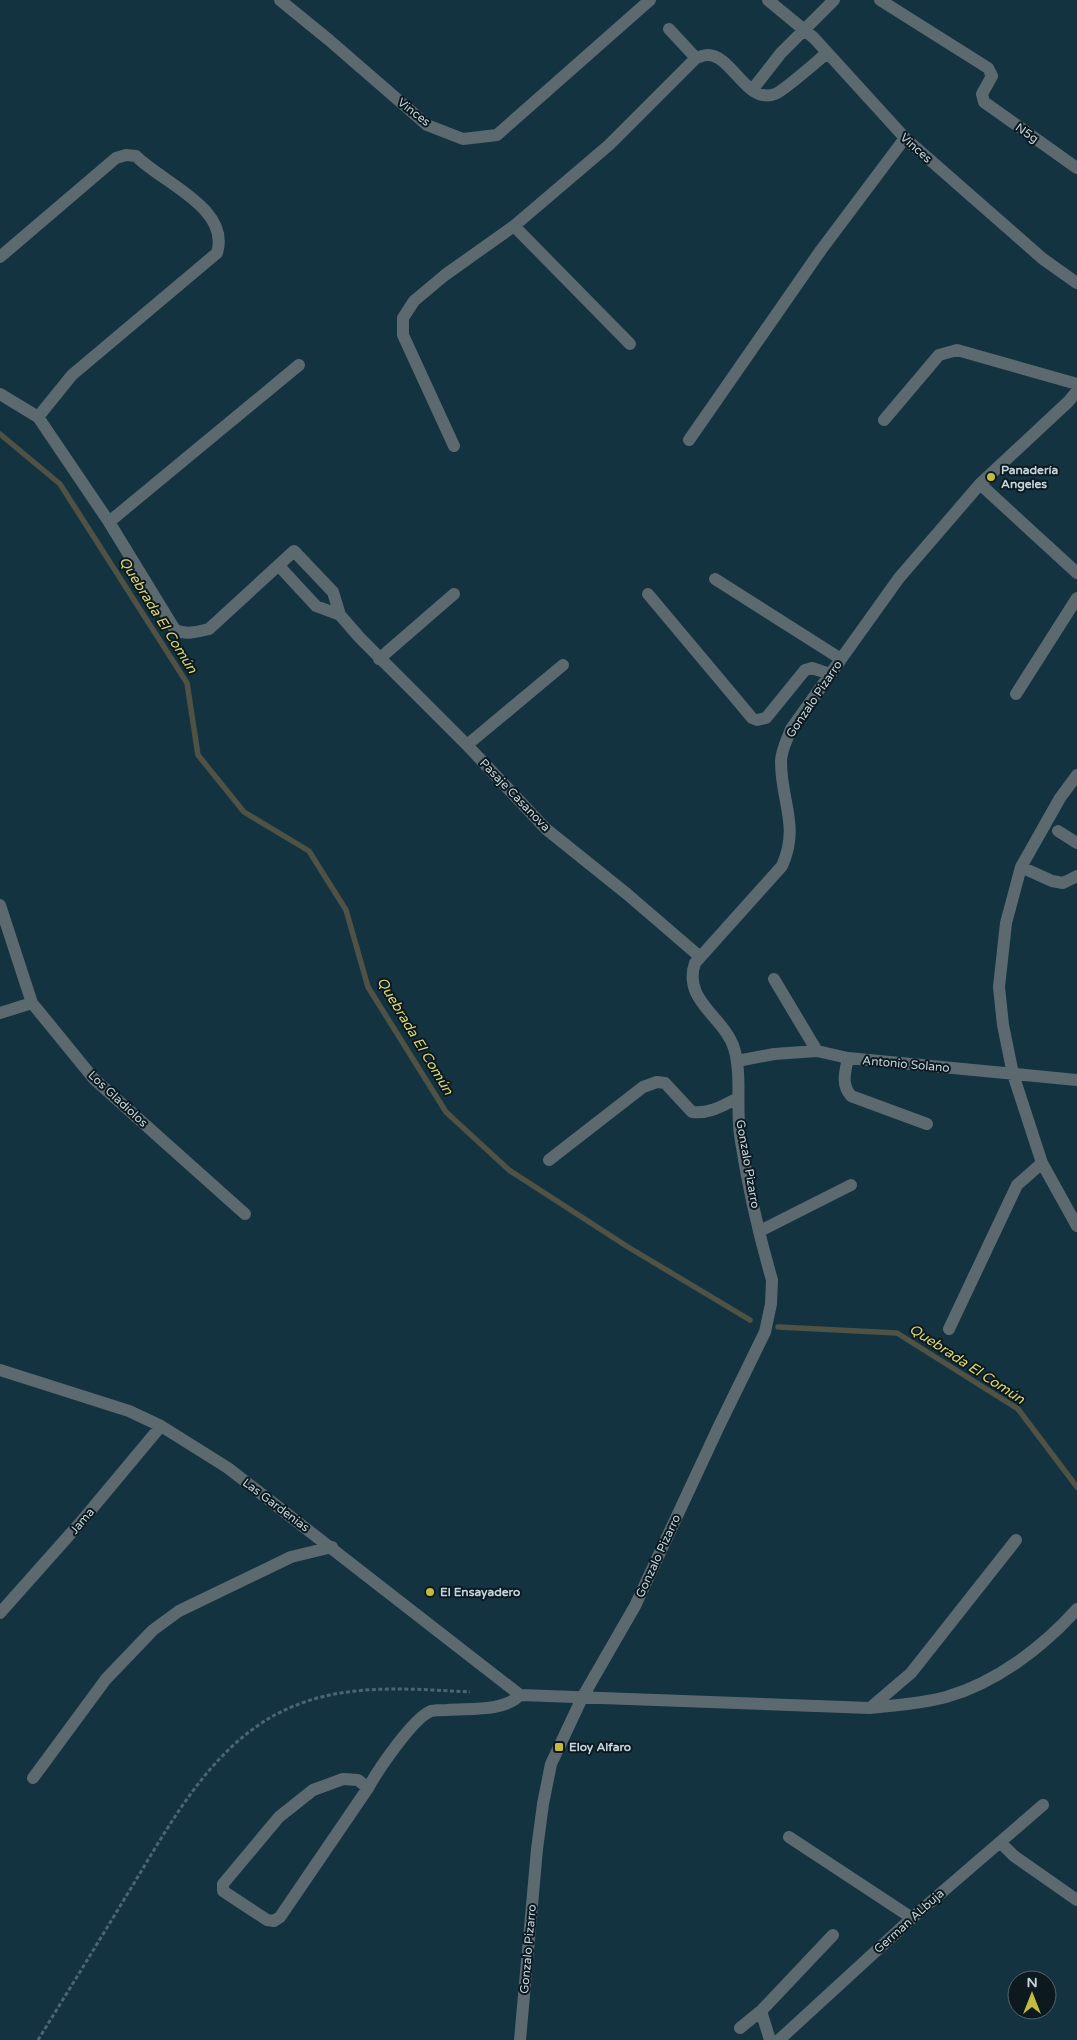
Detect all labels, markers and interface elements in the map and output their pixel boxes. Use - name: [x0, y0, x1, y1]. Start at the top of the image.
- street label: Vinces: [395, 95, 433, 129]
- street label: N5g: [1013, 120, 1041, 146]
- street label: Vinces: [897, 130, 935, 166]
- place label: Panadería Angeles: [1001, 463, 1058, 492]
- marker: Panadería Angeles: [985, 471, 997, 483]
- water label: Quebrada El Común: [115, 554, 201, 677]
- street label: Gonzalo Pizarro: [783, 658, 845, 740]
- street label: Pasaje Casanova: [477, 756, 553, 834]
- water label: Quebrada El Común: [373, 974, 457, 1098]
- street label: Antonio Solano: [862, 1053, 950, 1075]
- street label: Los Gladiolos: [86, 1068, 151, 1130]
- street label: Gonzalo Pizarro: [733, 1119, 763, 1209]
- water label: Quebrada El Común: [906, 1320, 1028, 1408]
- street label: Las Gardenias: [240, 1475, 312, 1535]
- street label: Jama: [67, 1505, 97, 1537]
- street label: Gonzalo Pizarro: [633, 1512, 683, 1600]
- place label: El Ensayadero: [440, 1585, 520, 1600]
- marker: El Ensayadero: [424, 1586, 436, 1598]
- place label: Eloy Alfaro: [569, 1740, 631, 1755]
- marker: Eloy Alfaro: [553, 1741, 565, 1753]
- street label: German ALbuja: [871, 1886, 947, 1956]
- street label: Gonzalo Pizarro: [517, 1904, 539, 1994]
- north arrow: [1007, 1970, 1057, 2020]
- text: N: [1026, 1974, 1038, 1991]

